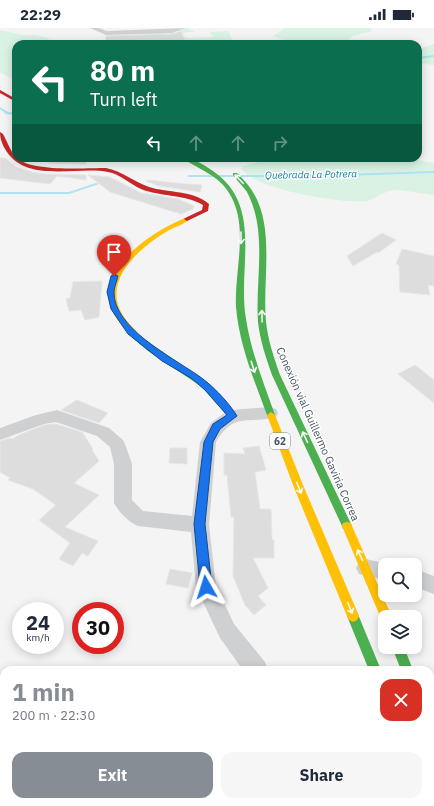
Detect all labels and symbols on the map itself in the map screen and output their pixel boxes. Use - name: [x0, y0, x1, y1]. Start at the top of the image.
- water label: Quebrada La Potrera: [265, 167, 357, 182]
- one-way arrow: [235, 174, 244, 184]
- one-way arrow: [237, 231, 245, 244]
- pin: [97, 235, 131, 276]
- one-way arrow: [259, 310, 266, 323]
- street label: Conexión vial Guillermo Gaviria Correa: [273, 345, 363, 523]
- one-way arrow: [250, 360, 257, 373]
- one-way arrow: [301, 432, 308, 444]
- road number: 62: [270, 433, 290, 449]
- one-way arrow: [296, 482, 304, 494]
- one-way arrow: [356, 550, 363, 562]
- position arrow: [185, 566, 227, 608]
- speed limit sign: 30: [72, 602, 124, 654]
- one-way arrow: [347, 602, 354, 614]

